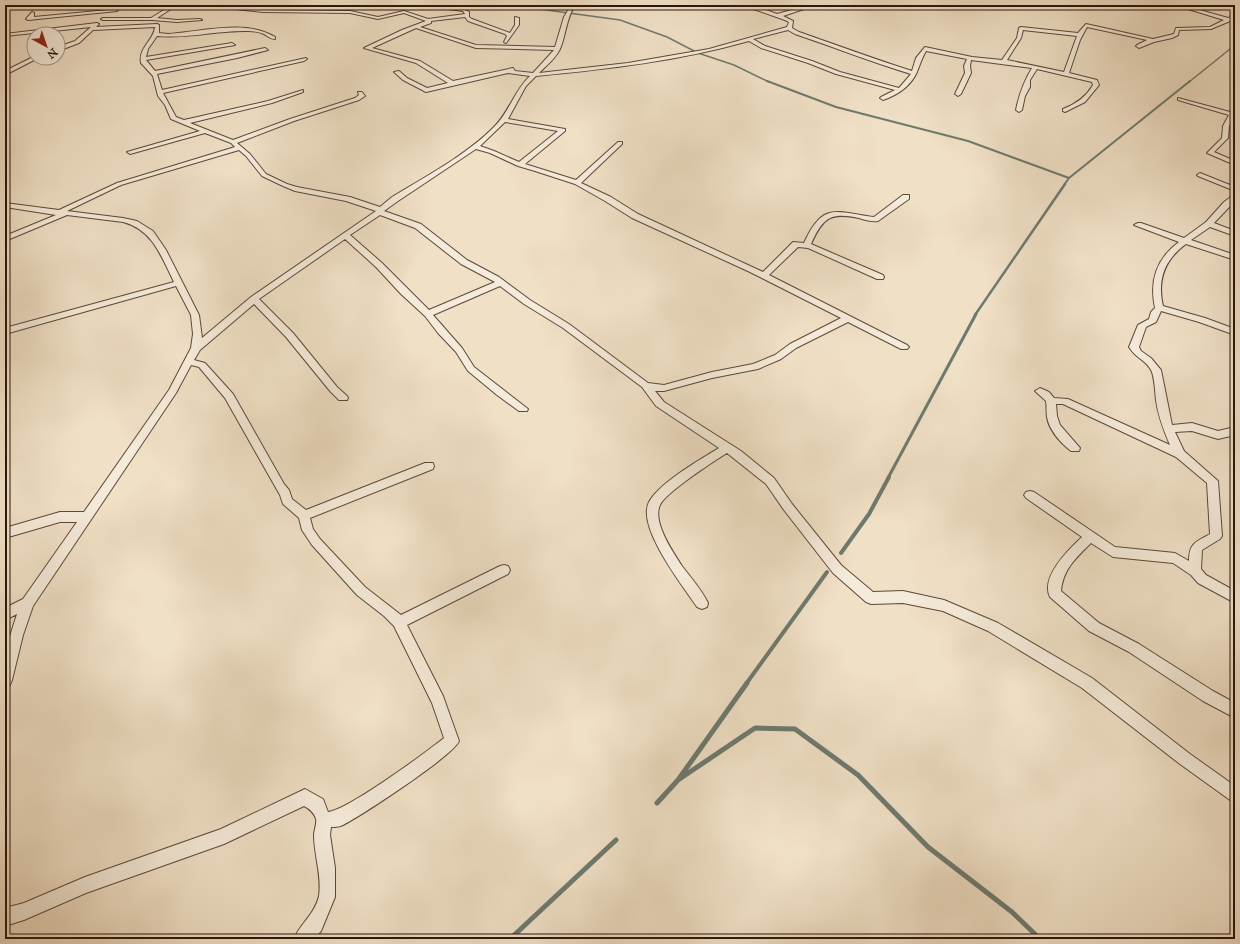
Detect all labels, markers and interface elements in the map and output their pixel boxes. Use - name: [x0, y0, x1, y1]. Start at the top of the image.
- north arrow: [26, 26, 66, 66]
- text: N: [44, 45, 60, 62]

